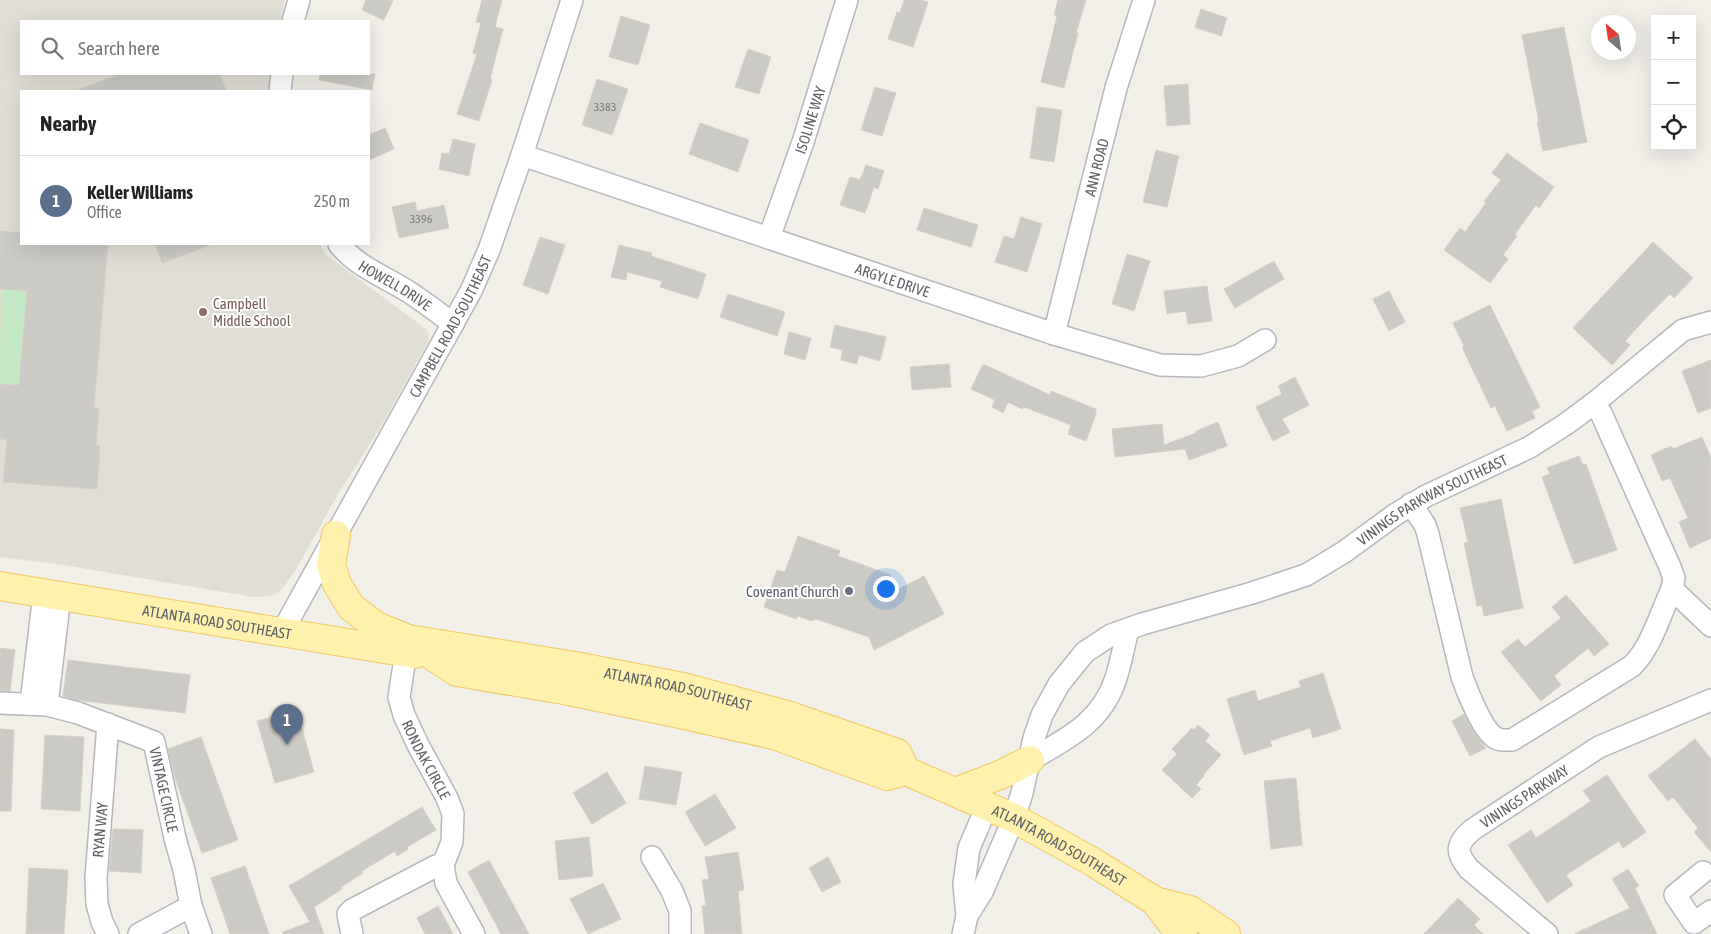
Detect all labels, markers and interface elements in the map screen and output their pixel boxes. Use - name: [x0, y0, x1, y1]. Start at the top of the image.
- north arrow: [1591, 15, 1636, 60]
- map controls: [1651, 15, 1696, 150]
- button: +: [1651, 15, 1696, 60]
- search box: [20, 20, 370, 75]
- icon: search: [38, 34, 66, 62]
- text: Search here: [78, 37, 160, 59]
- button: −: [1651, 60, 1696, 105]
- street label: ISOLINE WAY: [791, 84, 828, 156]
- house number: 3383: [594, 100, 616, 114]
- button: locate: [1651, 105, 1696, 150]
- text: Nearby: [40, 111, 96, 135]
- street label: ANN ROAD: [1081, 137, 1111, 198]
- text: Keller Williams: [87, 181, 193, 203]
- text: 1: [52, 192, 60, 210]
- text: 250 m: [314, 192, 350, 210]
- text: Office: [87, 203, 122, 221]
- house number: 3396: [410, 212, 433, 226]
- street label: CAMPBELL ROAD SOUTHEAST: [405, 252, 494, 400]
- street label: HOWELL DRIVE: [356, 257, 435, 314]
- street label: ARGYLE DRIVE: [853, 259, 932, 300]
- place label: Campbell Middle School: [213, 295, 291, 329]
- marker: Campbell Middle School: [197, 306, 209, 318]
- street label: VININGS PARKWAY SOUTHEAST: [1354, 450, 1510, 548]
- your location: [873, 576, 899, 602]
- place label: Covenant Church: [746, 583, 839, 600]
- marker: Covenant Church: [843, 585, 855, 597]
- street label: ATLANTA ROAD SOUTHEAST: [141, 601, 293, 642]
- street label: ATLANTA ROAD SOUTHEAST: [603, 663, 754, 714]
- pin: 1: [271, 704, 303, 745]
- street label: RONDAK CIRCLE: [399, 717, 455, 802]
- street label: VINTAGE CIRCLE: [147, 745, 182, 834]
- street label: VININGS PARKWAY: [1477, 761, 1572, 831]
- street label: RYAN WAY: [89, 801, 111, 858]
- street label: ATLANTA ROAD SOUTHEAST: [990, 801, 1130, 889]

